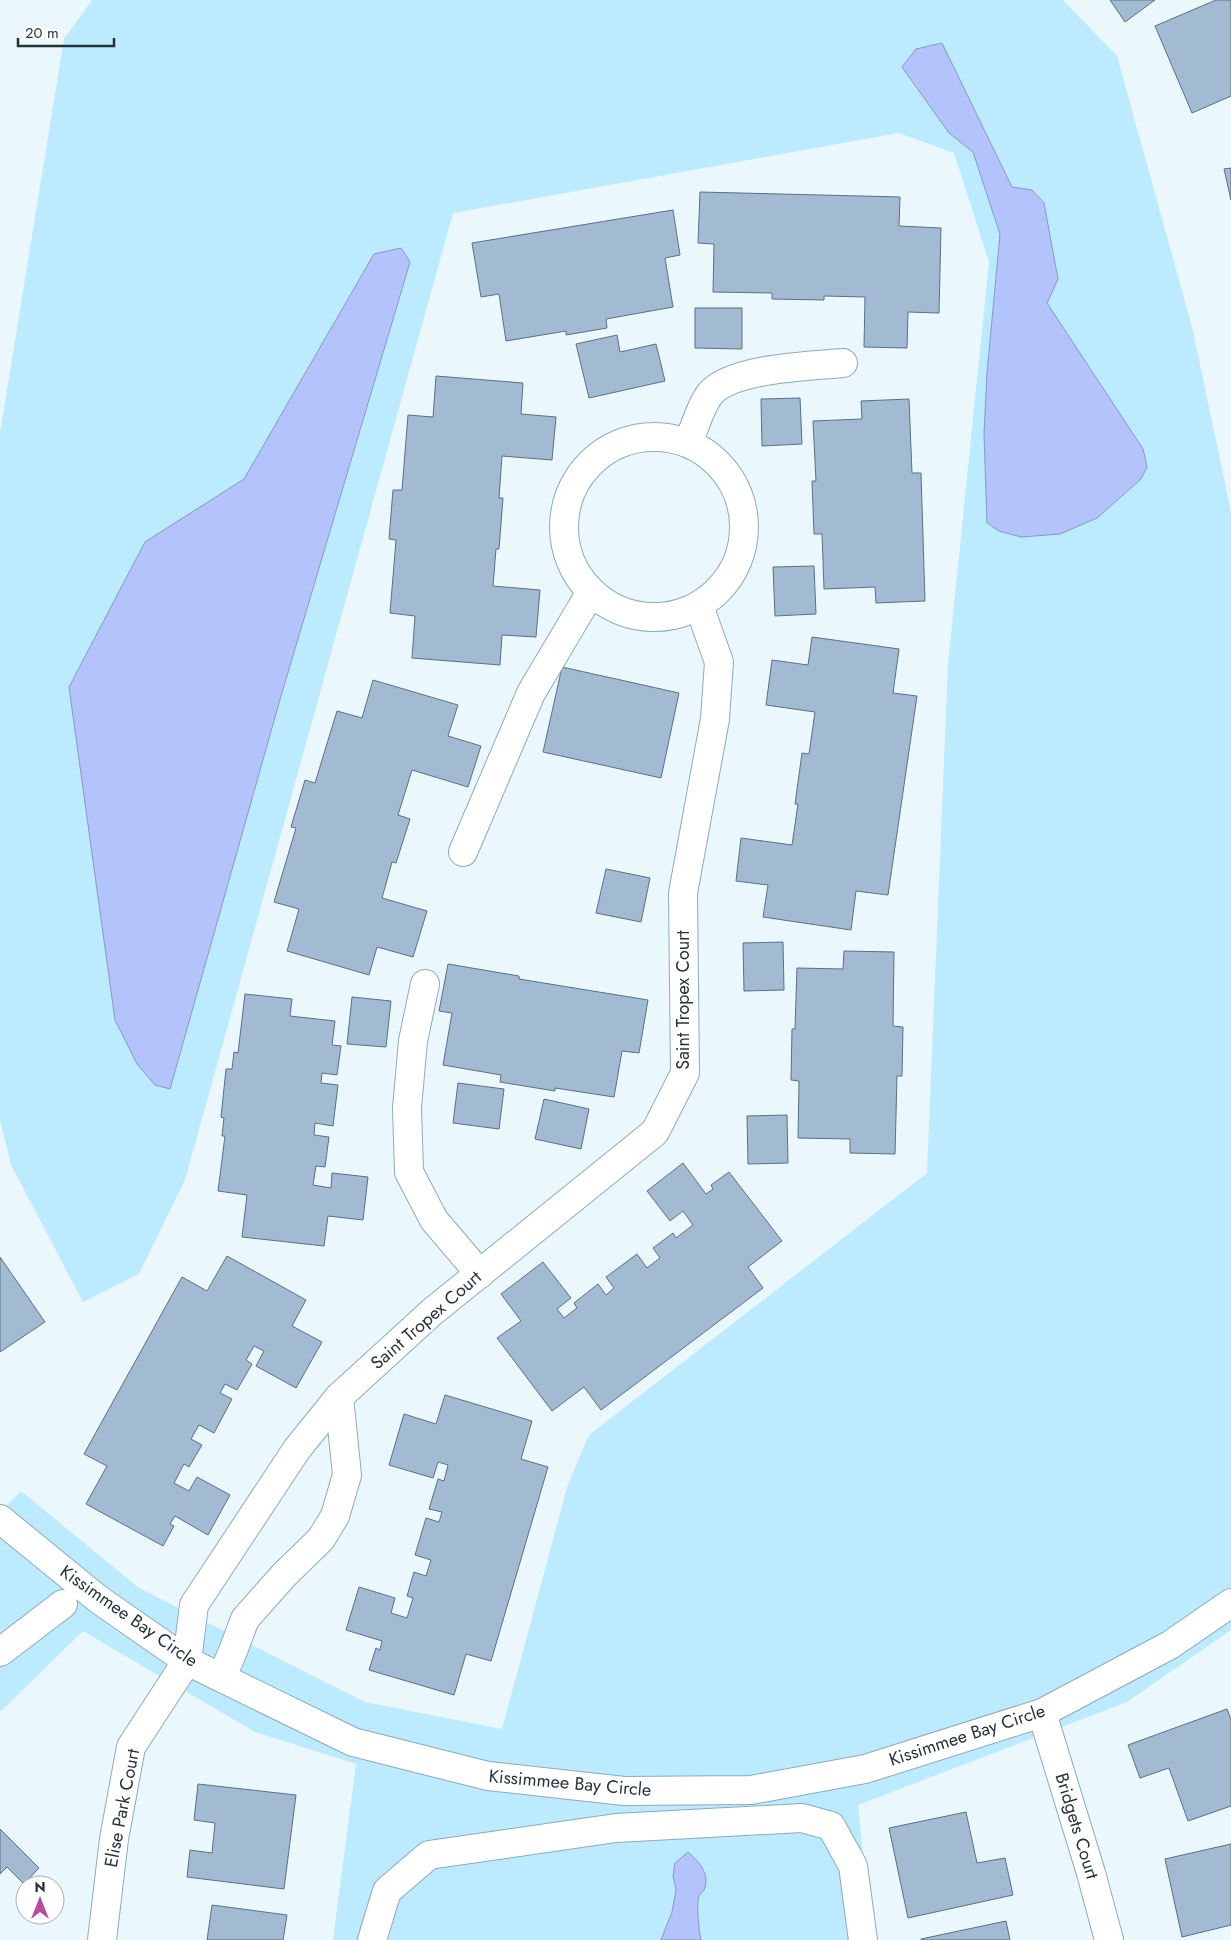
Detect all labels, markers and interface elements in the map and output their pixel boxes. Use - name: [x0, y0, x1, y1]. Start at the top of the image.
- scale bar: [18, 15, 114, 47]
- text: 20 m: [25, 22, 59, 44]
- street label: Saint Tropex Court: [670, 930, 696, 1070]
- street label: Saint Tropex Court: [365, 1264, 488, 1376]
- street label: Kissimmee Bay Circle: [55, 1559, 203, 1673]
- street label: Kissimmee Bay Circle: [886, 1697, 1048, 1773]
- street label: Elise Park Court: [98, 1746, 146, 1869]
- street label: Kissimmee Bay Circle: [488, 1763, 652, 1803]
- street label: Bridgets Court: [1049, 1770, 1106, 1883]
- north arrow: [15, 1875, 65, 1925]
- text: N: [34, 1877, 46, 1897]

